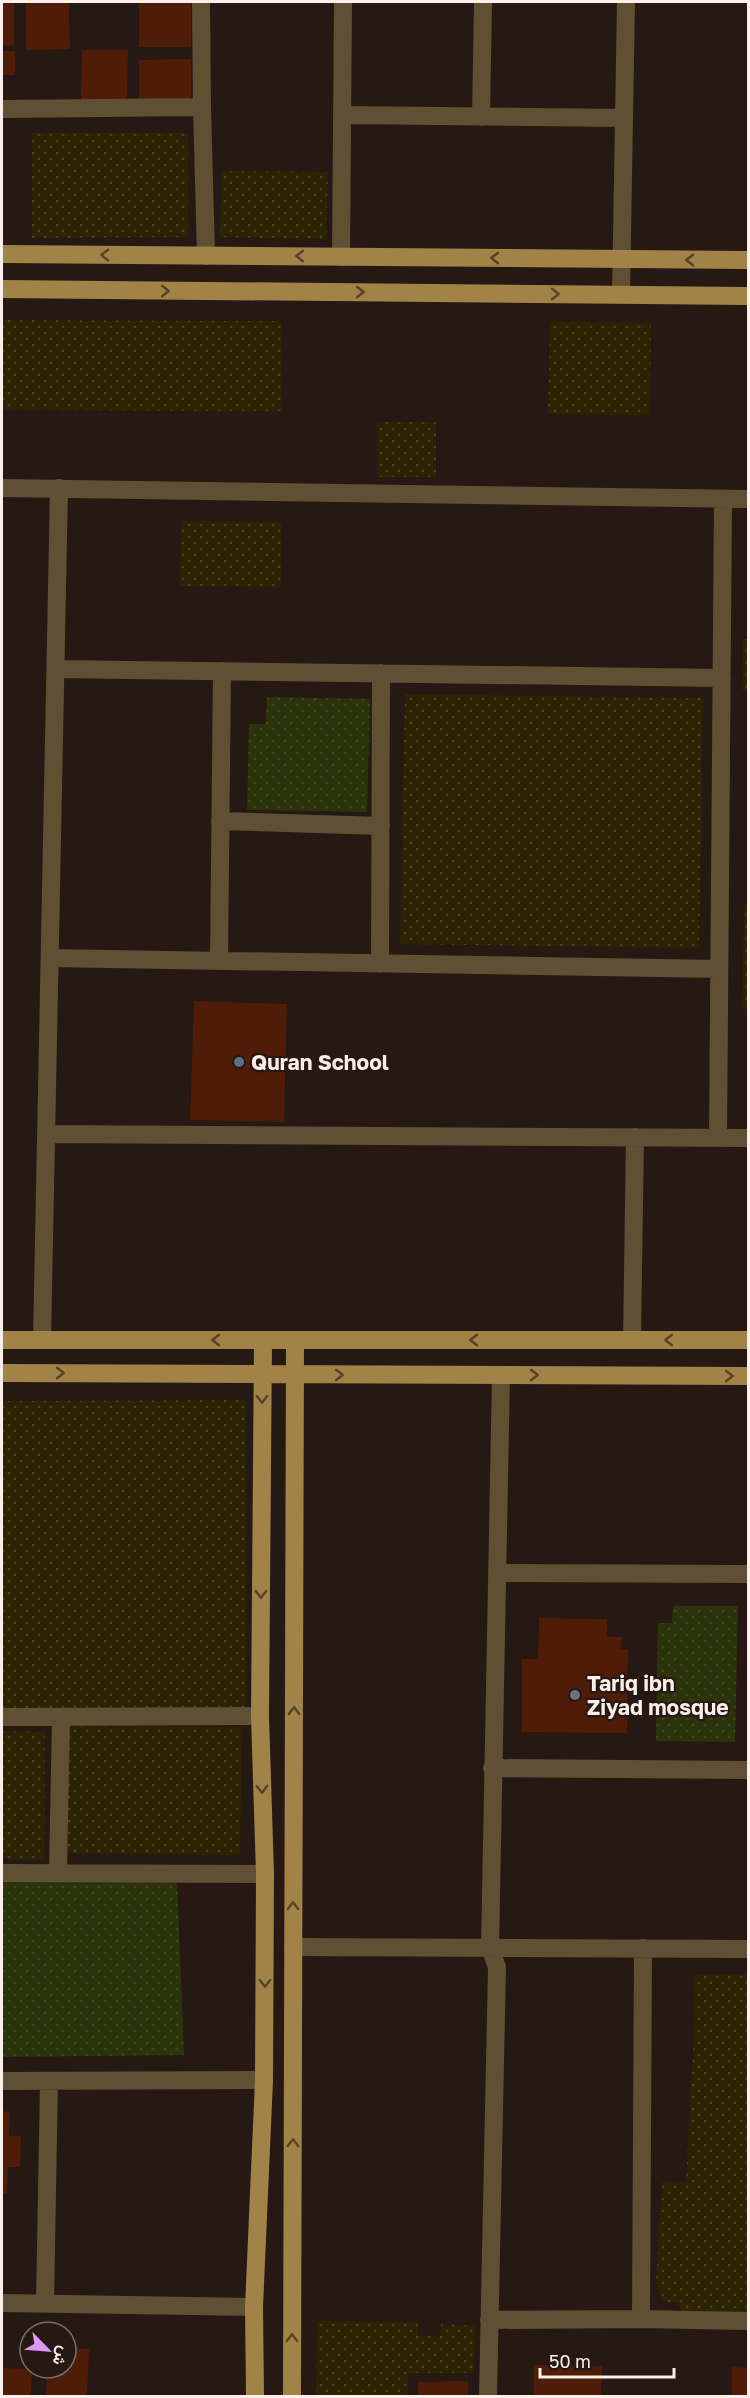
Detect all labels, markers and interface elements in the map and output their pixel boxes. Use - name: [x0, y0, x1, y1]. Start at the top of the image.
- one-way arrow: [101, 249, 110, 261]
- one-way arrow: [296, 250, 305, 263]
- one-way arrow: [491, 252, 500, 264]
- one-way arrow: [686, 254, 695, 266]
- one-way arrow: [160, 285, 169, 297]
- one-way arrow: [355, 286, 364, 298]
- one-way arrow: [550, 288, 559, 300]
- place label: Quran School: [251, 1049, 389, 1075]
- marker: Quran School: [232, 1055, 246, 1069]
- one-way arrow: [212, 1334, 221, 1346]
- one-way arrow: [470, 1334, 479, 1346]
- one-way arrow: [665, 1334, 674, 1346]
- one-way arrow: [55, 1367, 64, 1380]
- one-way arrow: [334, 1369, 343, 1381]
- one-way arrow: [529, 1369, 538, 1381]
- one-way arrow: [724, 1370, 733, 1382]
- one-way arrow: [256, 1394, 268, 1403]
- one-way arrow: [255, 1589, 267, 1598]
- place label: Tariq ibn Ziyad mosque: [587, 1670, 729, 1720]
- marker: Tariq ibn Ziyad mosque: [568, 1688, 582, 1702]
- one-way arrow: [288, 1707, 300, 1716]
- one-way arrow: [256, 1784, 268, 1793]
- one-way arrow: [287, 1902, 299, 1911]
- one-way arrow: [259, 1979, 271, 1988]
- one-way arrow: [287, 2139, 299, 2148]
- north arrow: [18, 2320, 78, 2380]
- one-way arrow: [286, 2334, 298, 2343]
- scale bar: [540, 2341, 674, 2379]
- text: ش: [48, 2343, 75, 2369]
- text: 50 m: [549, 2350, 591, 2372]

